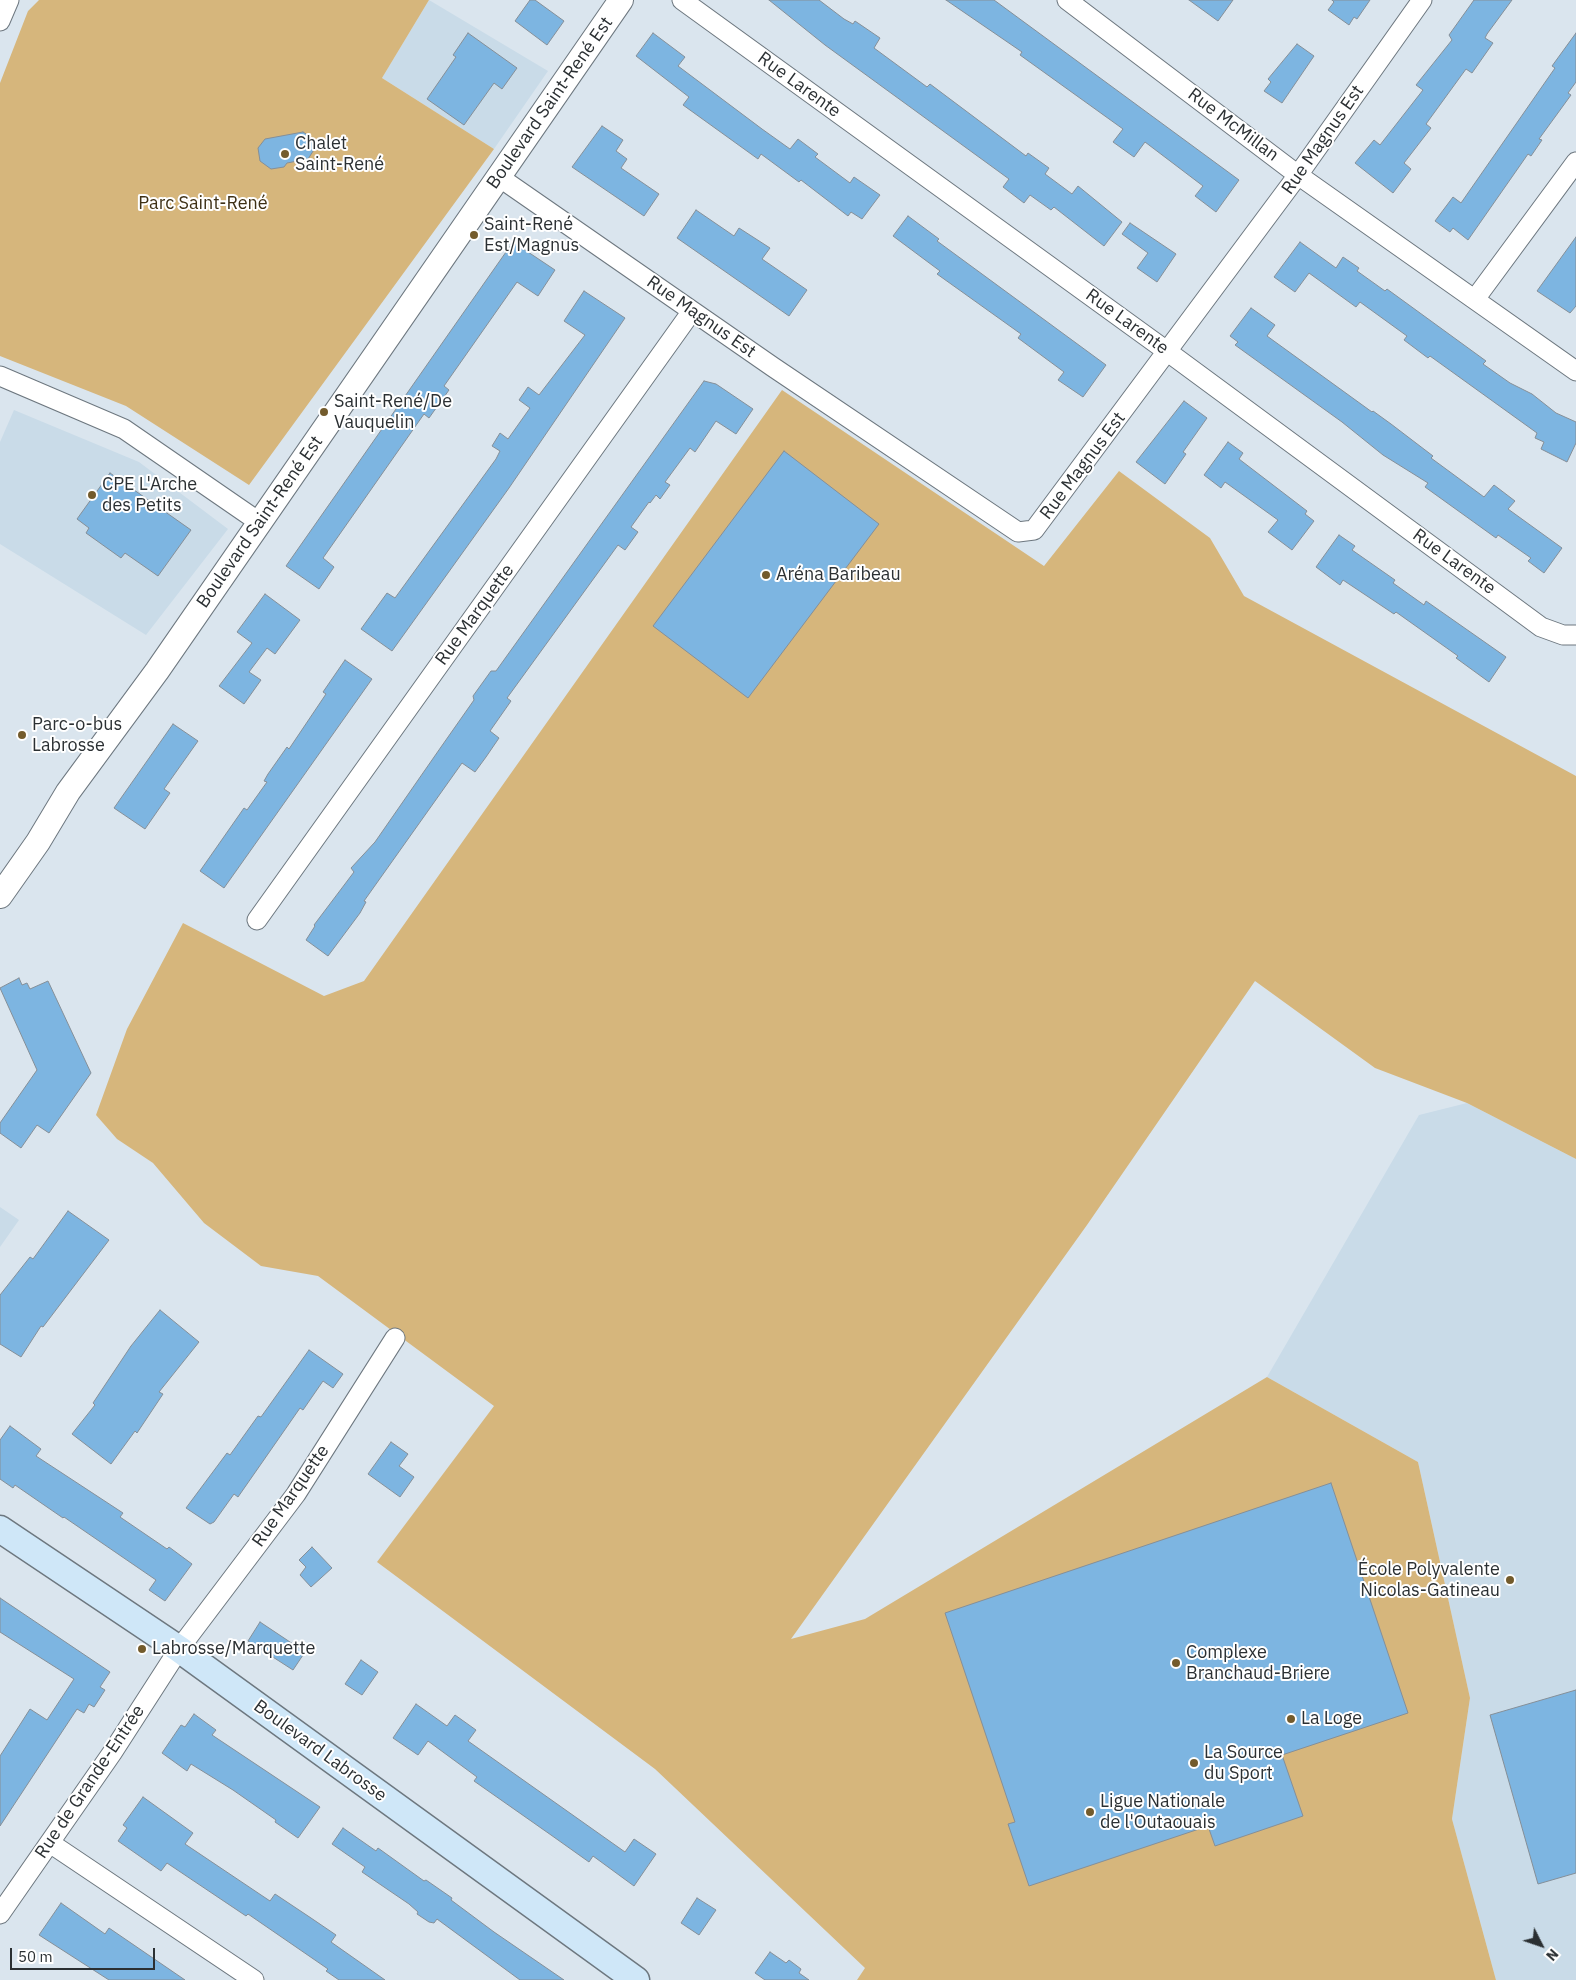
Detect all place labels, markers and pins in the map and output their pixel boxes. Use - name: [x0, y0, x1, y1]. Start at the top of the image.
- place label: Chalet Saint-René: [295, 133, 384, 176]
- marker: Chalet Saint-René: [279, 148, 291, 160]
- place label: Saint-René Est/Magnus: [484, 214, 579, 256]
- marker: Saint-René Est/Magnus: [468, 229, 480, 241]
- place label: Saint-René/De Vauquelin: [334, 391, 452, 434]
- marker: Saint-René/De Vauquelin: [318, 406, 330, 418]
- place label: CPE L'Arche des Petits: [102, 474, 197, 516]
- marker: CPE L'Arche des Petits: [86, 489, 98, 501]
- place label: Aréna Baribeau: [776, 564, 901, 586]
- marker: Aréna Baribeau: [760, 569, 772, 581]
- place label: Parc-o-bus Labrosse: [32, 714, 122, 756]
- marker: Parc-o-bus Labrosse: [16, 729, 28, 741]
- place label: École Polyvalente Nicolas-Gatineau: [1358, 1559, 1500, 1602]
- marker: École Polyvalente Nicolas-Gatineau: [1504, 1574, 1516, 1586]
- place label: Labrosse/Marquette: [152, 1638, 315, 1660]
- place label: Complexe Branchaud-Briere: [1186, 1642, 1330, 1685]
- marker: Labrosse/Marquette: [136, 1643, 148, 1655]
- marker: Complexe Branchaud-Briere: [1170, 1657, 1182, 1669]
- place label: La Loge: [1301, 1708, 1362, 1730]
- marker: La Loge: [1285, 1713, 1297, 1725]
- place label: La Source du Sport: [1204, 1742, 1283, 1785]
- marker: La Source du Sport: [1188, 1757, 1200, 1769]
- place label: Ligue Nationale de l'Outaouais: [1100, 1791, 1225, 1834]
- marker: Ligue Nationale de l'Outaouais: [1084, 1806, 1096, 1818]

